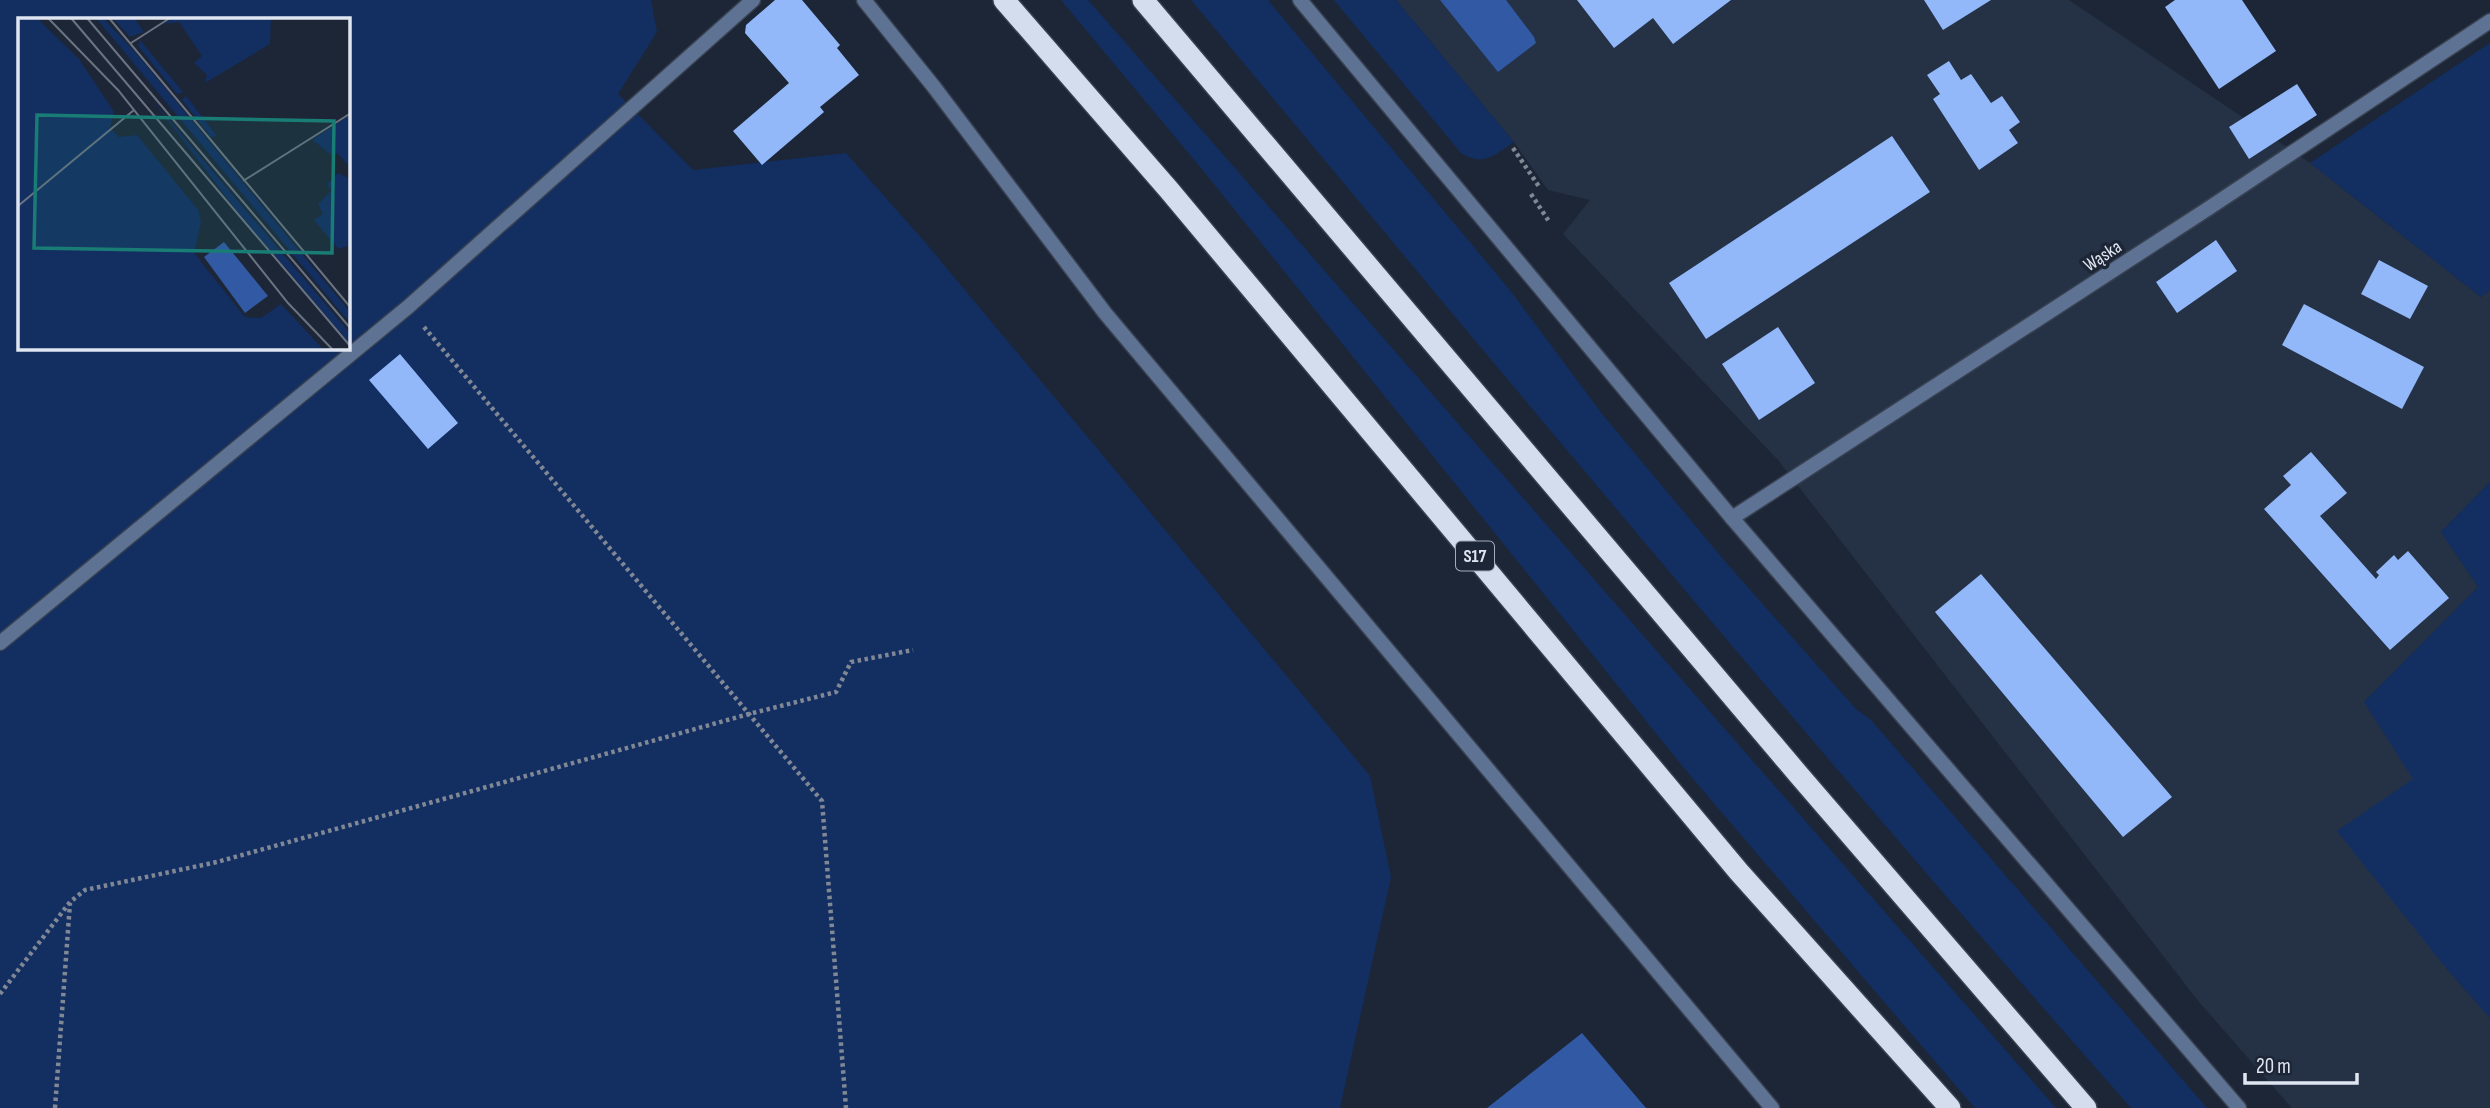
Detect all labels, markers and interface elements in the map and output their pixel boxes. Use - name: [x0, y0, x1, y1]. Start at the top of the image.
- inset map: [18, 18, 350, 350]
- street label: Wąska: [2080, 236, 2126, 277]
- road number: S17: [1456, 542, 1494, 570]
- scale bar: [2245, 1042, 2357, 1086]
- text: 20 m: [2256, 1054, 2291, 1079]

